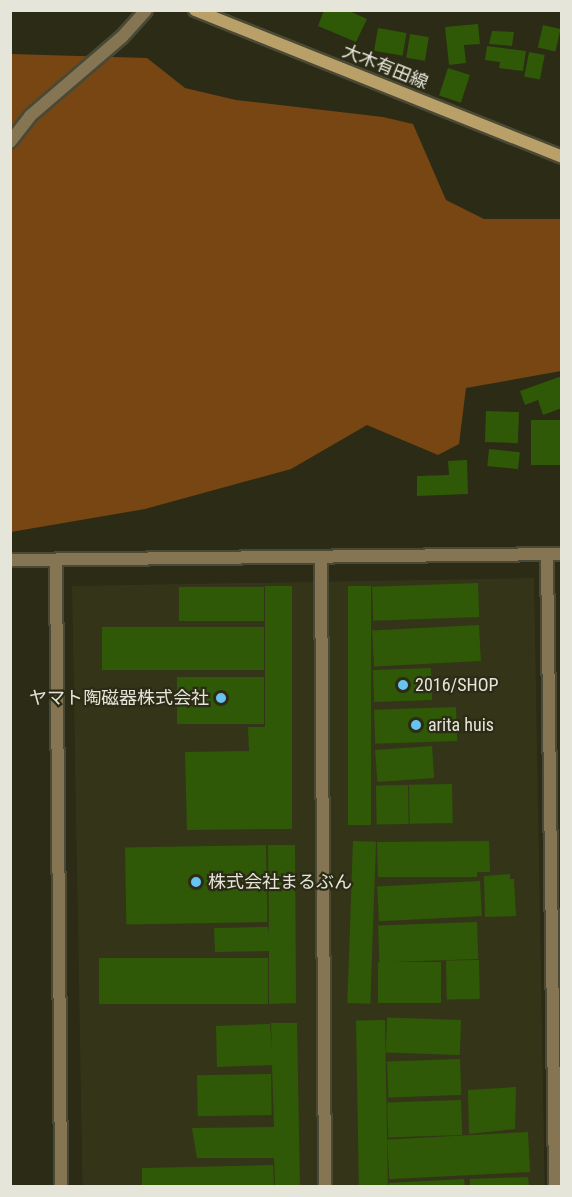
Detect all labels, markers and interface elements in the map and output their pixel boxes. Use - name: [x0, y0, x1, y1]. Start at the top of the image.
- street label: 大木有田線: [339, 40, 431, 94]
- place label: 2016/SHOP: [415, 674, 499, 696]
- marker: 2016/SHOP: [396, 678, 410, 692]
- place label: ヤマト陶磁器株式会社: [29, 687, 209, 709]
- marker: ヤマト陶磁器株式会社: [214, 691, 228, 705]
- place label: arita huis: [428, 714, 494, 736]
- marker: arita huis: [409, 718, 423, 732]
- place label: 株式会社まるぶん: [208, 871, 352, 893]
- marker: 株式会社まるぶん: [189, 875, 203, 889]

